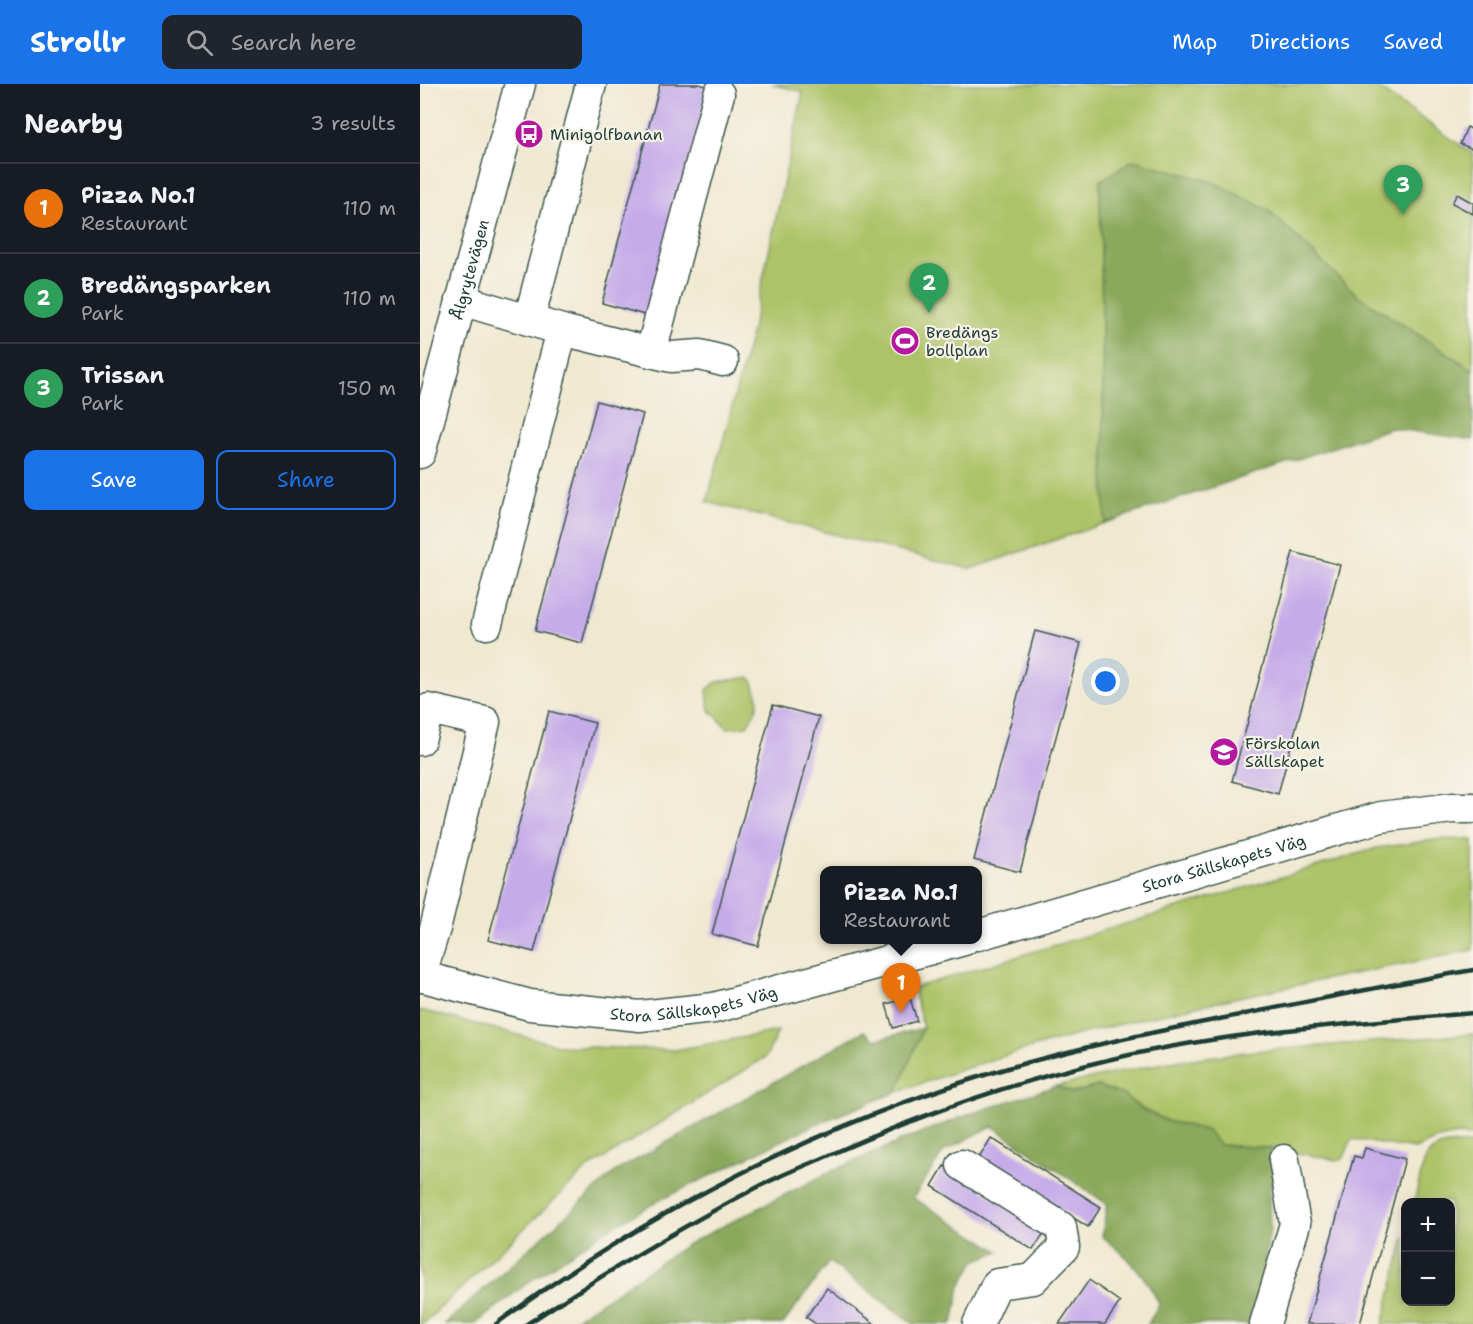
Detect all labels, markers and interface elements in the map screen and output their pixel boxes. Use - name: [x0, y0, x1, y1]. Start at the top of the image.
- search box: [162, 15, 582, 69]
- text: Strollr: [30, 23, 126, 61]
- icon: search: [183, 26, 216, 59]
- text: Search here: [231, 28, 357, 57]
- text: Map: [1172, 28, 1217, 56]
- text: Directions: [1250, 28, 1350, 56]
- text: Saved: [1383, 28, 1443, 56]
- text: Nearby: [24, 106, 123, 141]
- text: 3 results: [310, 110, 396, 136]
- bus stop icon: Minigolfbanan: [513, 118, 545, 150]
- place label: Minigolfbanan: [550, 124, 663, 145]
- pin: 3: [1384, 166, 1422, 215]
- text: Pizza No.1: [81, 181, 196, 210]
- text: 1: [39, 195, 48, 221]
- text: 110 m: [342, 195, 396, 221]
- text: Restaurant: [81, 210, 188, 236]
- street label: Ålgrytevägen: [445, 217, 493, 322]
- pin: 2: [910, 264, 948, 313]
- text: Bredängsparken: [81, 271, 271, 300]
- text: 2: [37, 285, 51, 311]
- text: 110 m: [342, 285, 396, 311]
- text: Park: [81, 300, 124, 326]
- place label: Bredängs bollplan: [926, 322, 998, 361]
- sports icon: Bredängs bollplan: [889, 325, 921, 357]
- text: Trissan: [81, 361, 164, 390]
- text: 3: [37, 375, 51, 401]
- text: 150 m: [338, 375, 396, 401]
- text: Park: [81, 390, 124, 416]
- button: Save: [24, 450, 204, 510]
- button: Share: [216, 450, 396, 510]
- your location: [1091, 667, 1120, 696]
- place label: Förskolan Sällskapet: [1245, 733, 1325, 772]
- school or university icon: Förskolan Sällskapet: [1208, 736, 1240, 768]
- street label: Stora Sällskapets Väg: [1139, 829, 1308, 897]
- popup: [820, 866, 982, 944]
- text: Pizza No.1: [844, 878, 958, 907]
- text: Restaurant: [844, 907, 951, 933]
- pin: 1: [882, 964, 920, 1013]
- street label: Stora Sällskapets Väg: [609, 981, 780, 1027]
- map controls: [1401, 1198, 1455, 1306]
- button: +: [1401, 1198, 1455, 1252]
- button: −: [1401, 1252, 1455, 1306]

